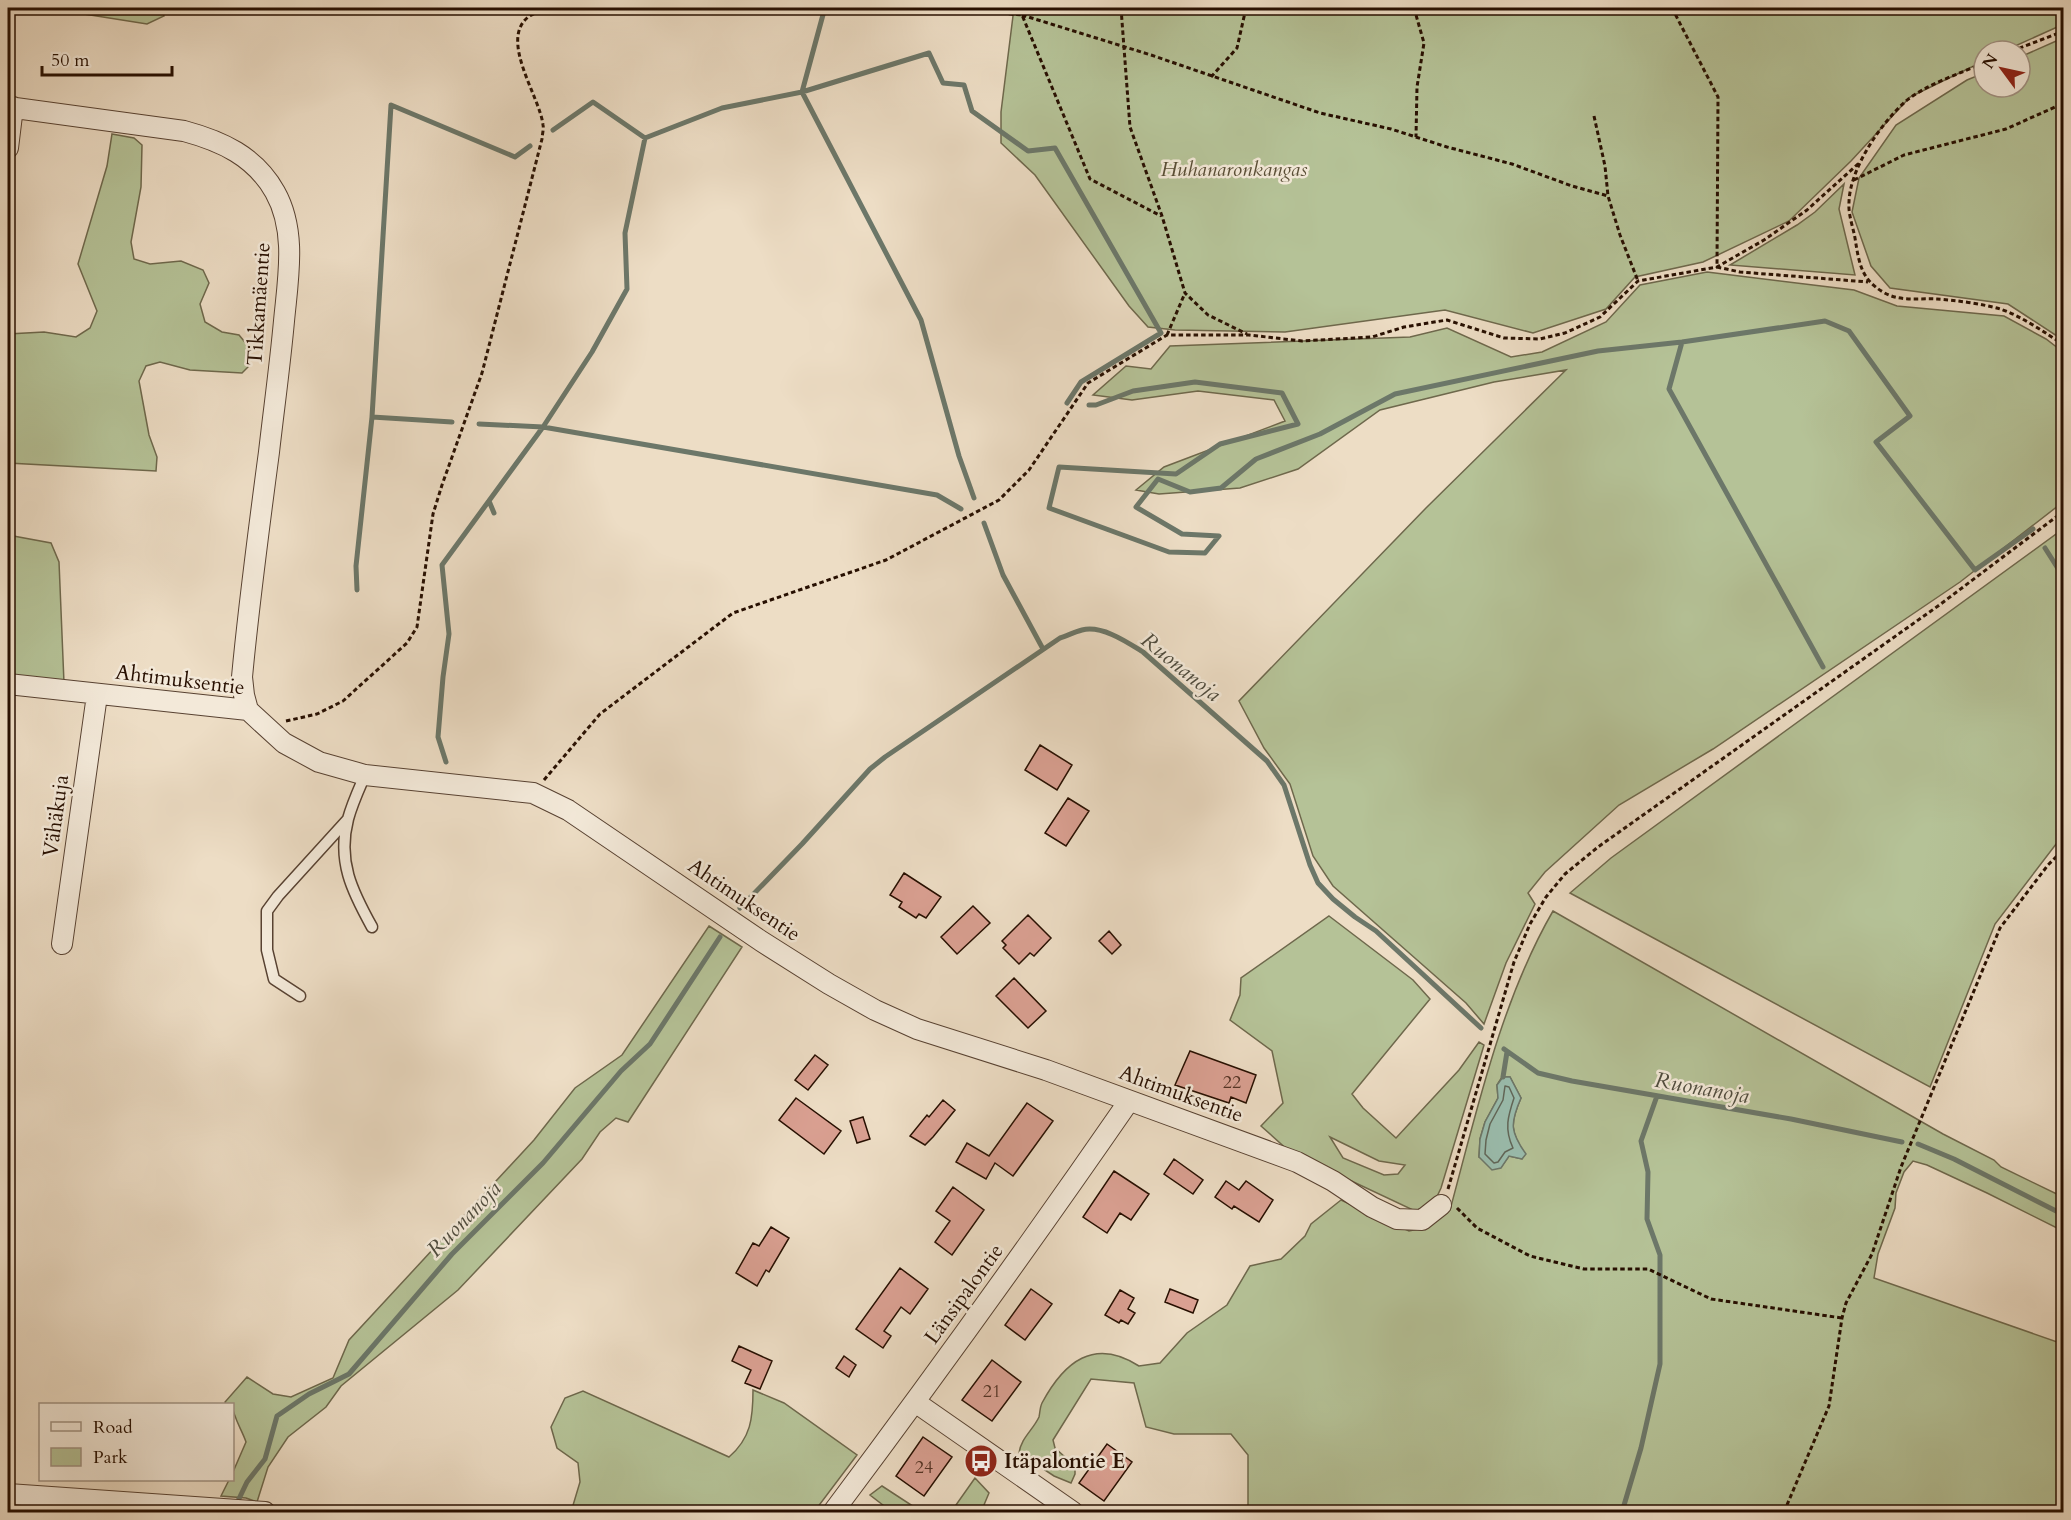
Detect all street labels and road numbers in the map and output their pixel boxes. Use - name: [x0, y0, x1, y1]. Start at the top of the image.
- street label: Tikkamäentie: [240, 241, 278, 367]
- street label: Ahtimuksentie: [114, 658, 246, 702]
- street label: Vähäkuja: [36, 773, 76, 859]
- street label: Ahtimuksentie: [682, 852, 806, 948]
- street label: Ahtimuksentie: [1115, 1058, 1247, 1130]
- street label: Länsipalontie: [918, 1238, 1010, 1350]

